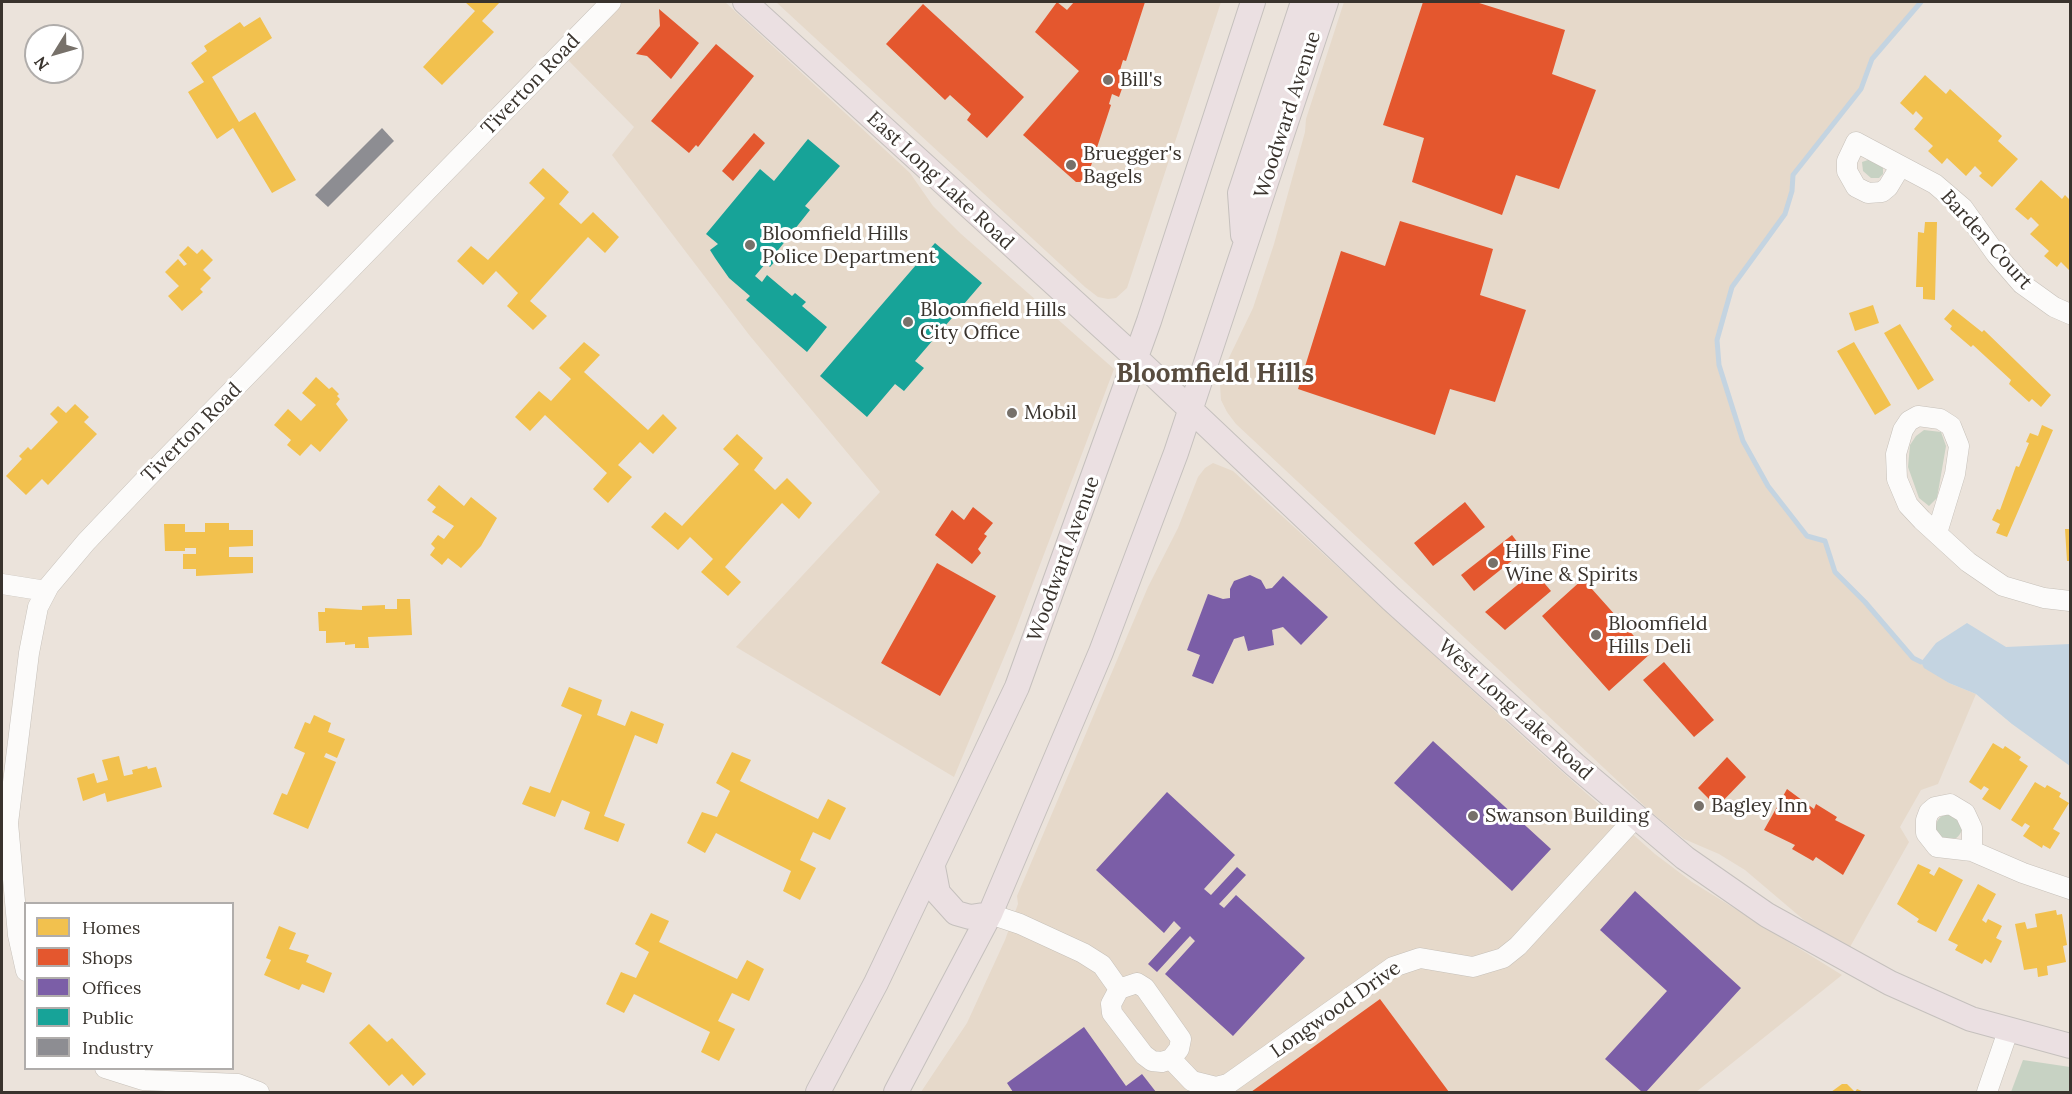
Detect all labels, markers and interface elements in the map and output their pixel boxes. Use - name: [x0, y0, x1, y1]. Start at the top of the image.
- north arrow: [24, 24, 84, 84]
- street label: Woodward Avenue: [1250, 28, 1326, 202]
- street label: Tiverton Road: [477, 29, 585, 141]
- text: N: [30, 53, 53, 75]
- place label: Bill's: [1120, 68, 1162, 92]
- marker: Bill's: [1101, 73, 1115, 87]
- street label: East Long Lake Road: [862, 107, 1018, 255]
- place label: Bruegger's Bagels: [1083, 142, 1182, 189]
- marker: Bruegger's Bagels: [1064, 158, 1078, 172]
- street label: Barden Court: [1935, 185, 2037, 295]
- place label: Bloomfield Hills Police Department: [762, 222, 936, 269]
- marker: Bloomfield Hills Police Department: [743, 238, 757, 252]
- place label: Bloomfield Hills City Office: [920, 298, 1066, 345]
- marker: Bloomfield Hills City Office: [901, 315, 915, 329]
- district label: Bloomfield Hills: [1116, 359, 1314, 391]
- street label: Tiverton Road: [137, 378, 247, 488]
- place label: Mobil: [1024, 401, 1077, 425]
- marker: Mobil: [1005, 406, 1019, 420]
- street label: Woodward Avenue: [1023, 473, 1105, 645]
- place label: Hills Fine Wine & Spirits: [1505, 540, 1638, 587]
- marker: Hills Fine Wine & Spirits: [1486, 556, 1500, 570]
- place label: Bloomfield Hills Deli: [1608, 612, 1708, 659]
- marker: Bloomfield Hills Deli: [1589, 628, 1603, 642]
- street label: West Long Lake Road: [1433, 634, 1597, 786]
- place label: Bagley Inn: [1711, 794, 1808, 818]
- marker: Bagley Inn: [1692, 799, 1706, 813]
- place label: Swanson Building: [1485, 804, 1649, 828]
- marker: Swanson Building: [1466, 809, 1480, 823]
- legend: [24, 902, 234, 1070]
- text: Homes: [82, 916, 140, 939]
- text: Shops: [82, 946, 133, 969]
- street label: Longwood Drive: [1266, 956, 1406, 1064]
- text: Offices: [82, 976, 141, 999]
- text: Public: [82, 1006, 134, 1029]
- text: Industry: [82, 1036, 153, 1059]

